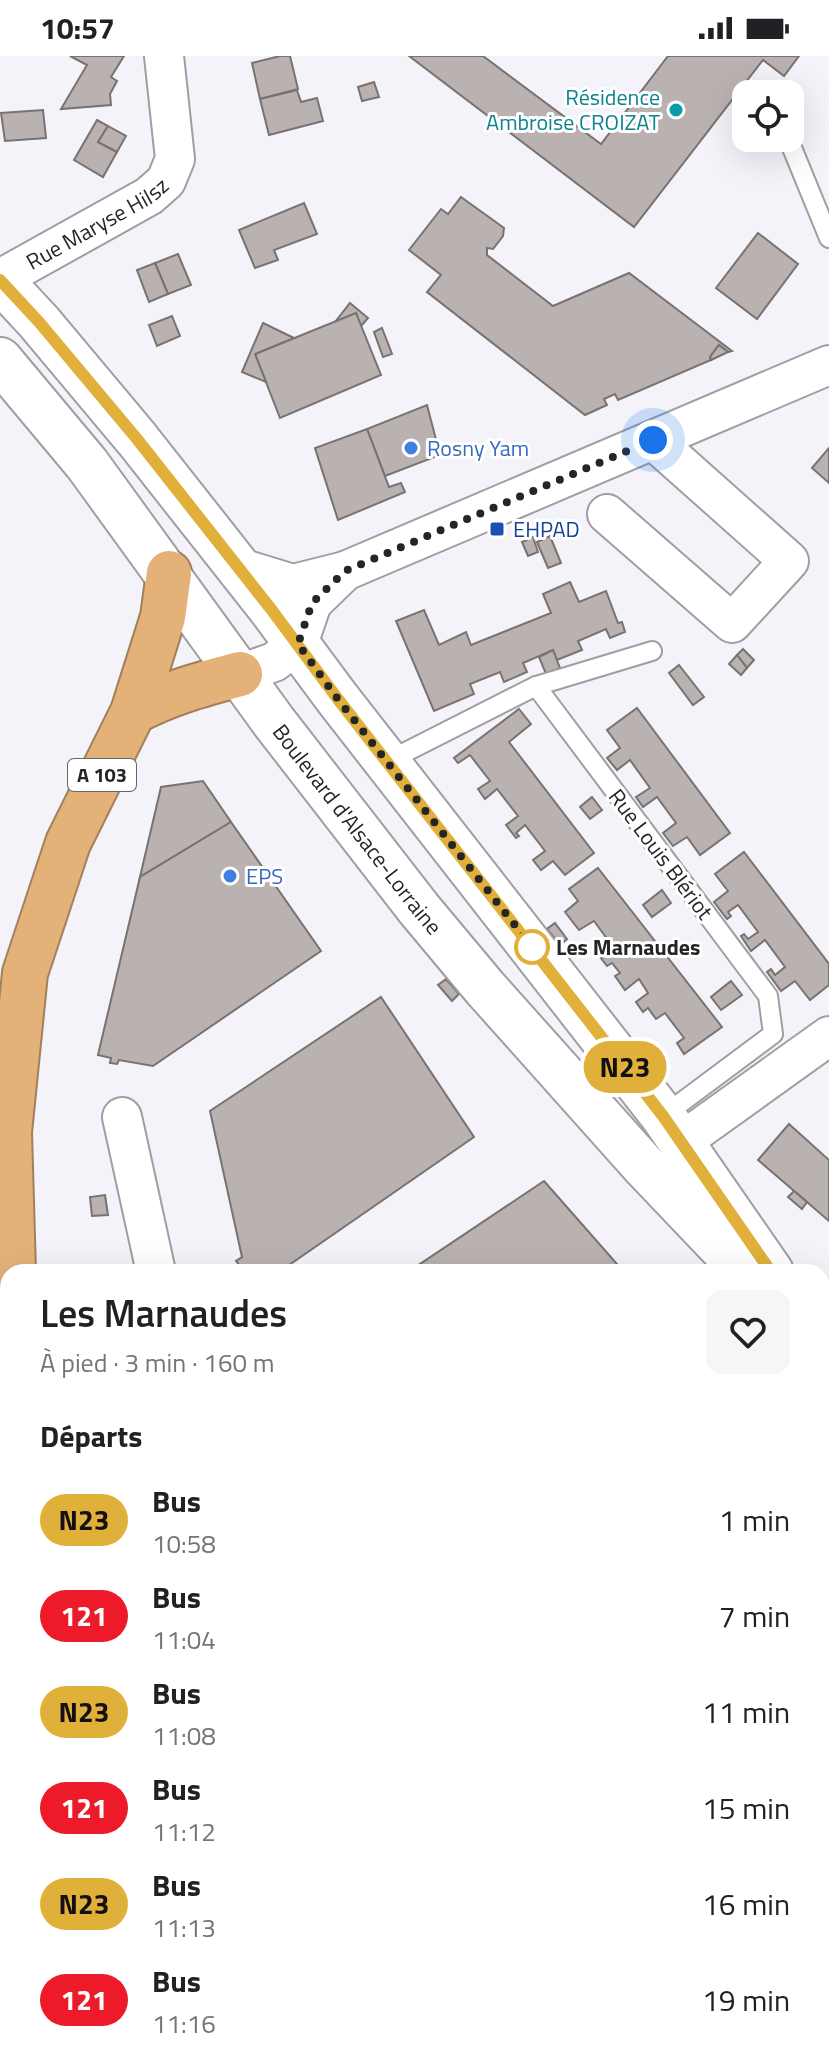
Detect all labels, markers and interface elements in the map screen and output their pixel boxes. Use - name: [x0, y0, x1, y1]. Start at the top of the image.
- text: 10:57: [40, 5, 115, 51]
- place label: Résidence Ambroise CROIZAT: [486, 80, 660, 139]
- map controls: [732, 80, 804, 152]
- button: locate: [732, 80, 804, 152]
- marker: Résidence Ambroise CROIZAT: [667, 101, 685, 119]
- street label: Rue Maryse Hilsz: [20, 169, 176, 278]
- your location: [633, 420, 673, 460]
- place label: Rosny Yam: [427, 431, 529, 465]
- marker: Rosny Yam: [402, 439, 420, 457]
- place label: EHPAD: [513, 512, 580, 546]
- marker: EHPAD: [488, 520, 506, 538]
- street label: Boulevard d'Alsace-Lorraine: [264, 716, 450, 942]
- road number: A 103: [68, 759, 136, 791]
- street label: Rue Louis Blériot: [600, 781, 722, 927]
- place label: EPS: [246, 859, 283, 893]
- marker: EPS: [221, 867, 239, 885]
- marker: Les Marnaudes: [515, 930, 549, 964]
- place label: Les Marnaudes: [556, 930, 700, 964]
- line badge: N23: [579, 1041, 671, 1093]
- text: N23: [600, 1045, 650, 1088]
- text: Les Marnaudes: [40, 1284, 287, 1342]
- button: heart: [706, 1290, 790, 1374]
- text: À pied · 3 min · 160 m: [40, 1343, 274, 1382]
- text: Départs: [40, 1413, 142, 1459]
- text: Bus: [152, 1478, 201, 1524]
- text: 1 min: [719, 1497, 790, 1543]
- text: N23: [59, 1498, 109, 1541]
- text: 10:58: [152, 1524, 216, 1563]
- text: Bus: [152, 1574, 201, 1620]
- text: 7 min: [719, 1593, 790, 1639]
- text: 121: [60, 1594, 108, 1637]
- text: 11:04: [152, 1620, 216, 1659]
- text: Bus: [152, 1670, 201, 1716]
- text: 11 min: [702, 1689, 790, 1735]
- text: N23: [59, 1690, 109, 1733]
- text: 11:08: [152, 1716, 216, 1755]
- text: Bus: [152, 1766, 201, 1812]
- text: 15 min: [702, 1785, 790, 1831]
- text: 121: [60, 1786, 108, 1829]
- text: 11:12: [152, 1812, 216, 1851]
- text: Bus: [152, 1862, 201, 1908]
- text: 16 min: [702, 1881, 790, 1927]
- text: N23: [59, 1882, 109, 1925]
- text: 11:13: [152, 1908, 216, 1947]
- text: Bus: [152, 1958, 201, 2004]
- text: 19 min: [702, 1977, 790, 2023]
- text: 121: [60, 1978, 108, 2021]
- text: 11:16: [152, 2004, 216, 2043]

